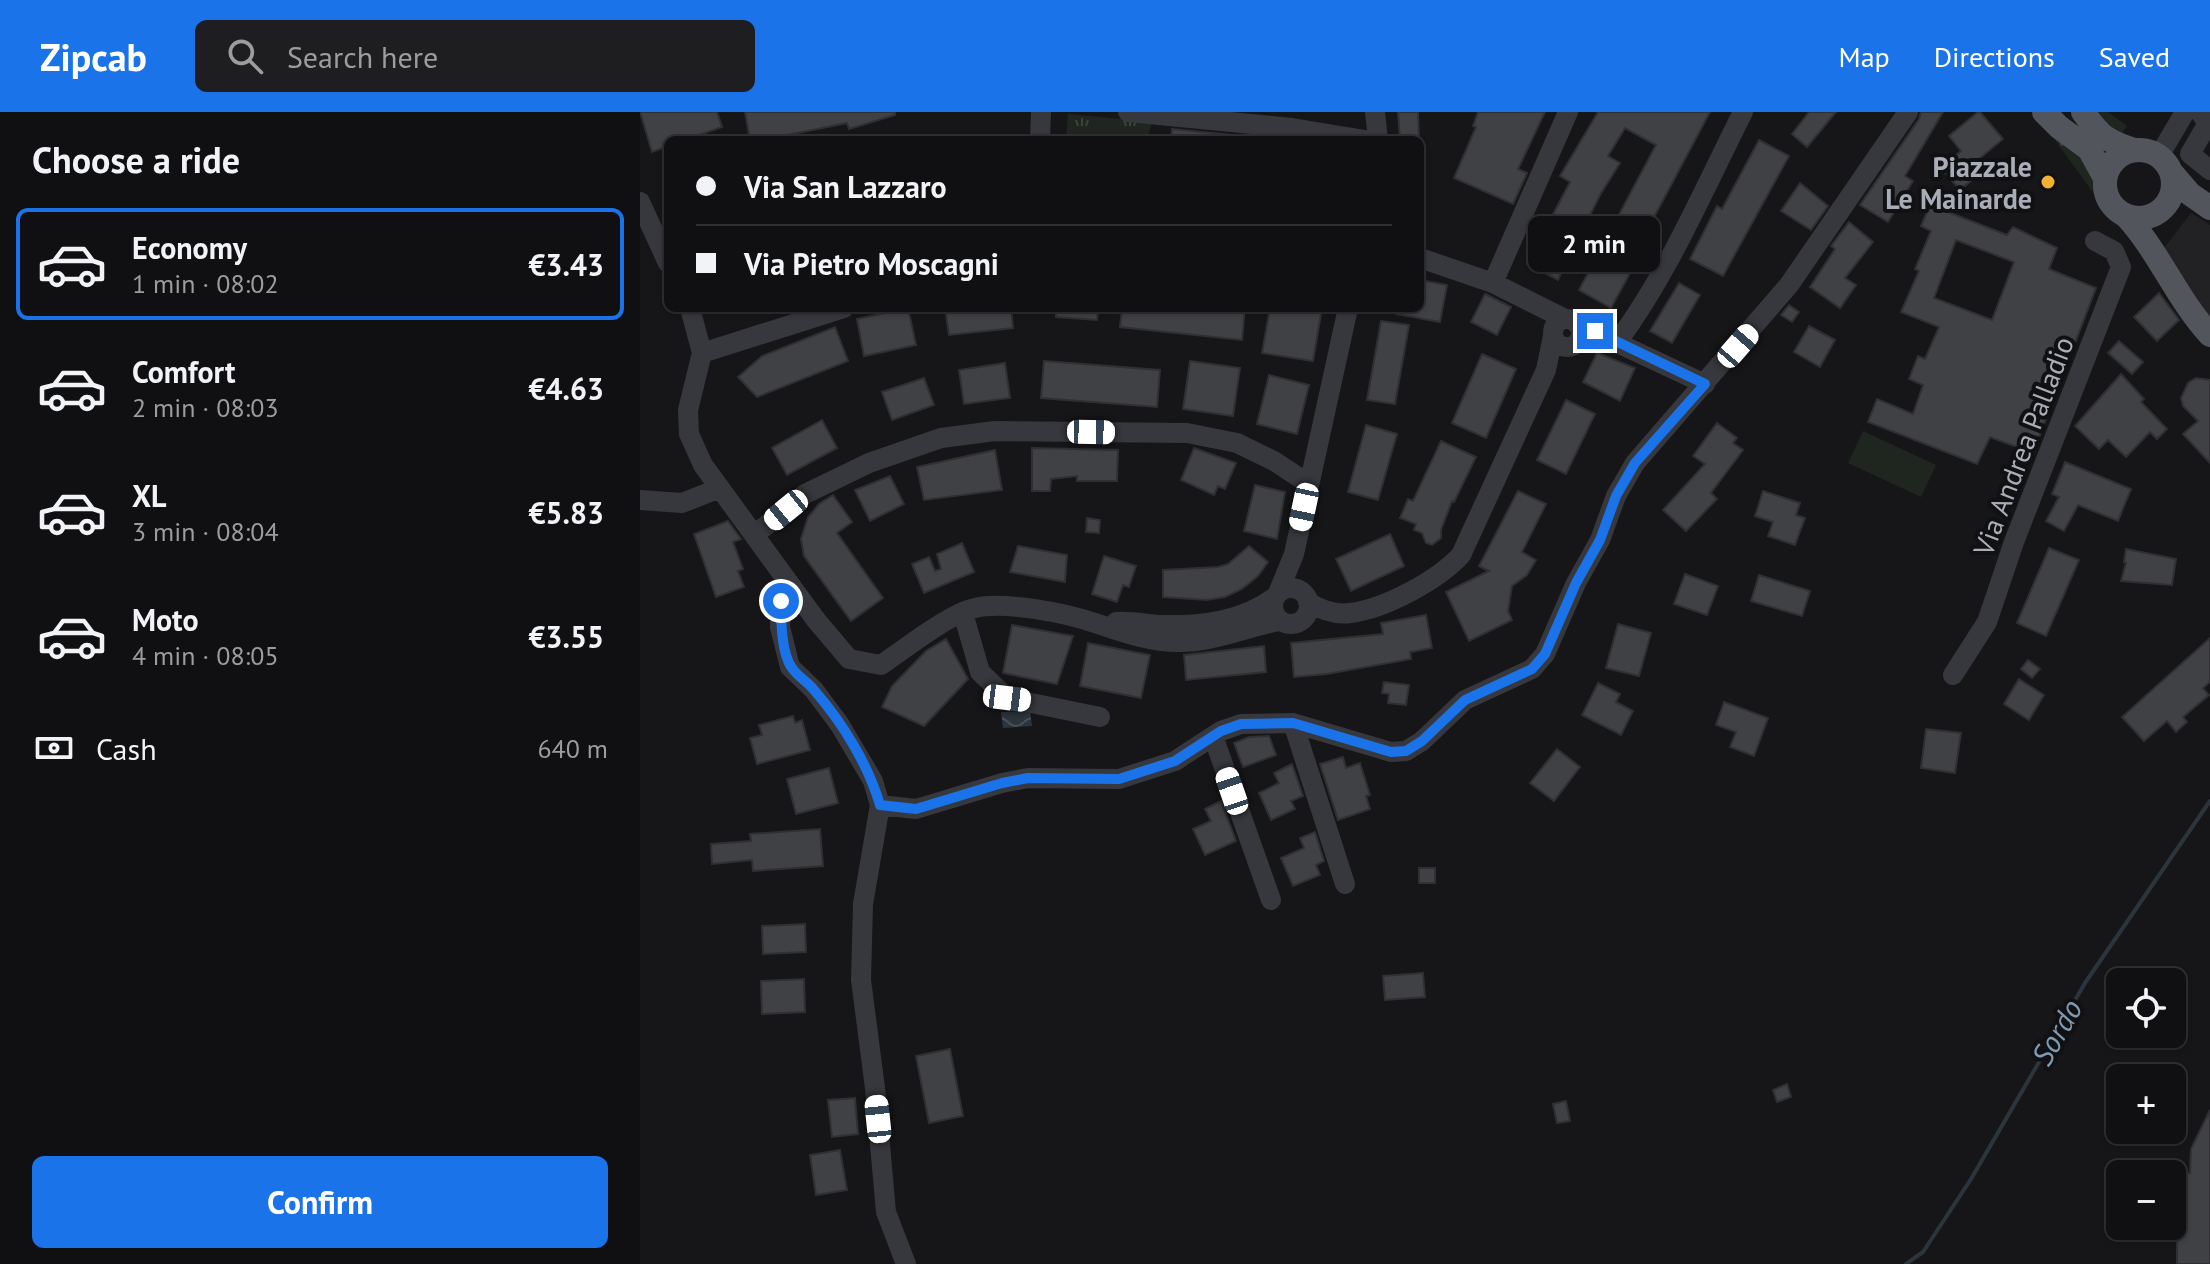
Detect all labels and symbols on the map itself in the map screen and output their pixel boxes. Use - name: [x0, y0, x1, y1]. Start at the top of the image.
- place label: Piazzale Le Mainarde: [1885, 148, 2032, 217]
- marker: Piazzale Le Mainarde: [2039, 173, 2057, 191]
- callout: 2 min: [1529, 215, 1661, 271]
- route end: [1577, 313, 1613, 349]
- car: [1713, 320, 1763, 372]
- street label: Via Andrea Palladio: [1964, 331, 2082, 562]
- car: [1067, 420, 1115, 444]
- car: [1287, 481, 1321, 533]
- car: [760, 486, 812, 534]
- route start: [763, 583, 799, 619]
- car: [982, 683, 1032, 713]
- car: [1213, 764, 1251, 818]
- water label: Sordo: [2022, 992, 2090, 1072]
- car: [864, 1094, 892, 1144]

